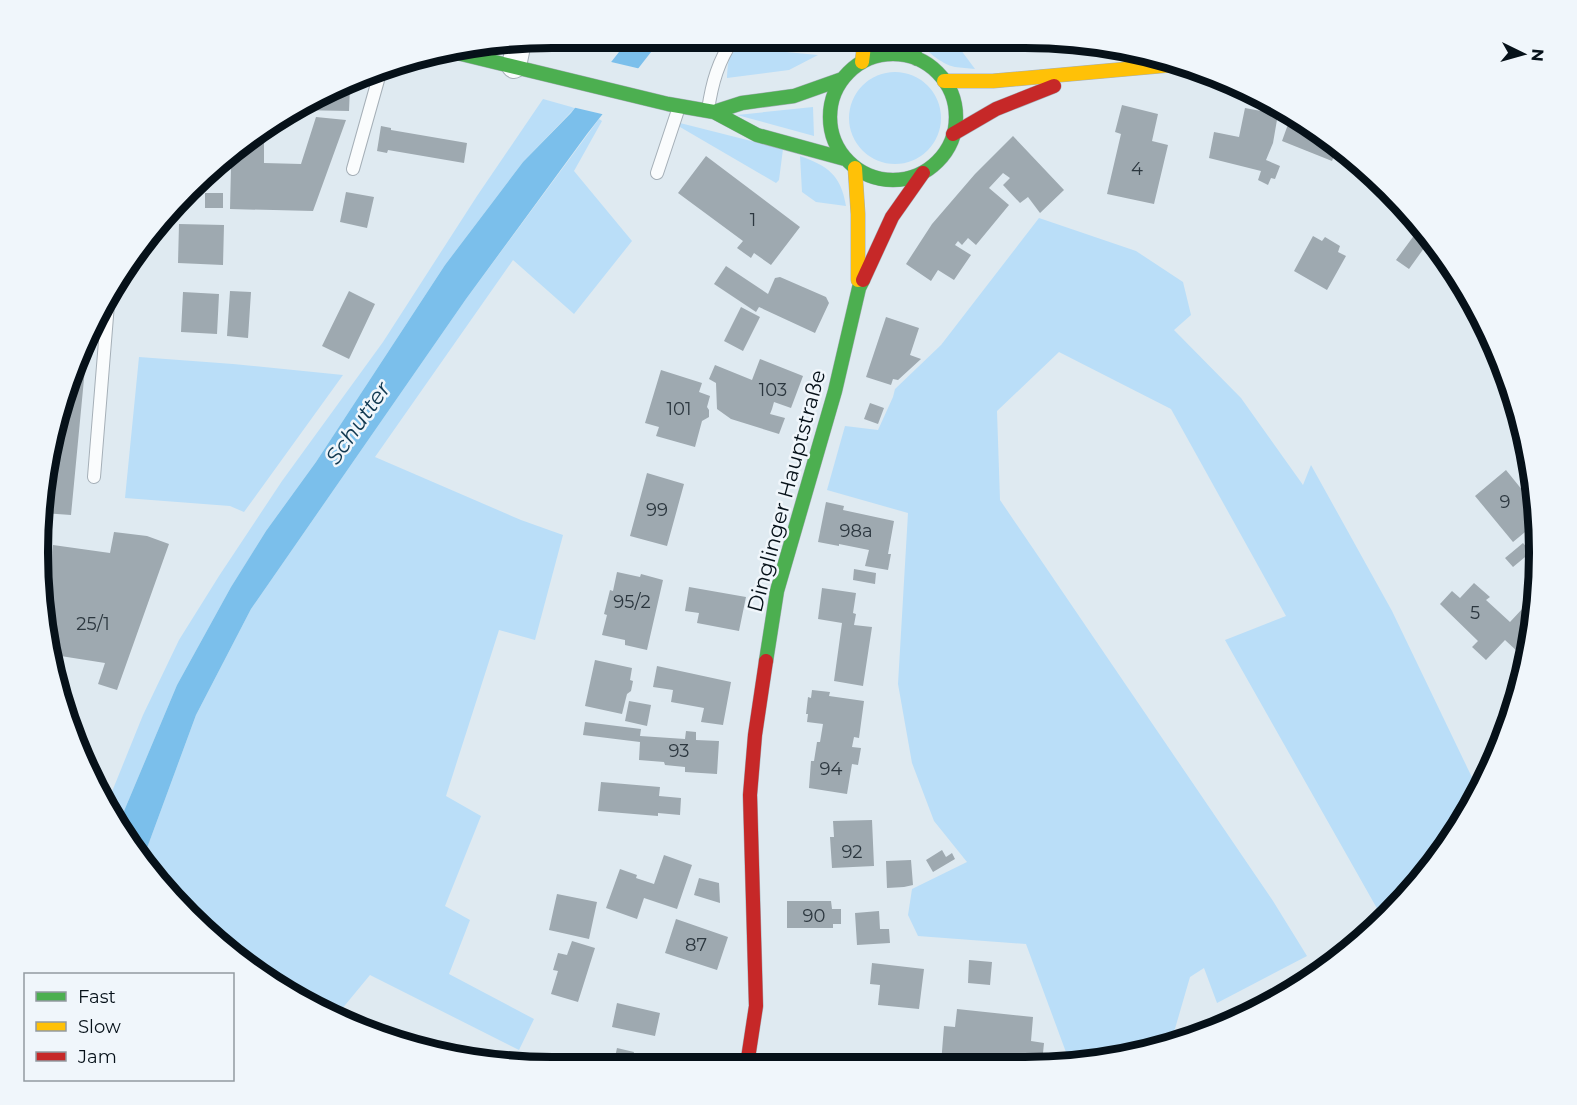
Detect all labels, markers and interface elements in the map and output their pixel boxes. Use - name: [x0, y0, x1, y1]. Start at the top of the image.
- north arrow: [1493, 24, 1553, 84]
- text: N: [1527, 48, 1547, 63]
- house number: 4: [1131, 158, 1143, 180]
- house number: 1: [750, 209, 756, 231]
- street label: Dinglinger Hauptstraße: [742, 367, 830, 615]
- water label: Schutter: [320, 376, 397, 470]
- house number: 103: [759, 379, 787, 401]
- house number: 101: [667, 398, 691, 420]
- house number: 9: [1500, 491, 1511, 513]
- house number: 99: [646, 499, 668, 521]
- house number: 98a: [839, 520, 873, 542]
- house number: 95/2: [613, 591, 651, 613]
- house number: 5: [1470, 602, 1480, 624]
- house number: 25/1: [76, 613, 110, 635]
- house number: 93: [669, 740, 689, 762]
- house number: 94: [820, 758, 843, 780]
- house number: 92: [841, 841, 863, 863]
- house number: 90: [803, 905, 825, 927]
- house number: 87: [685, 934, 707, 956]
- legend: [24, 973, 234, 1081]
- text: Fast: [78, 986, 116, 1008]
- text: Slow: [78, 1016, 121, 1038]
- text: Jam: [77, 1046, 117, 1068]

